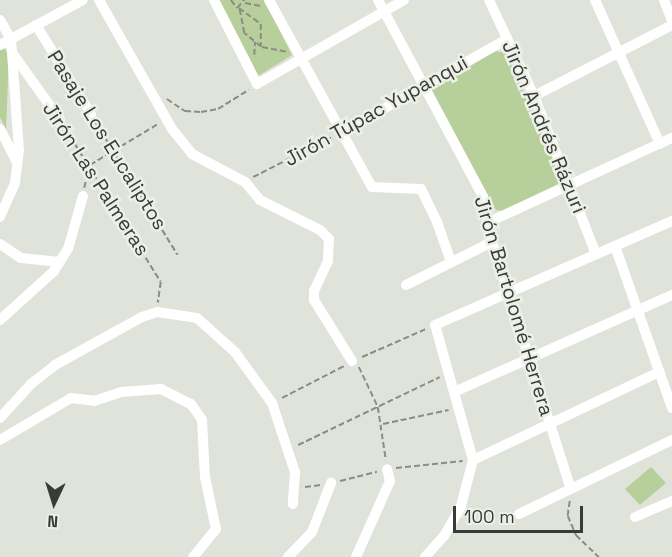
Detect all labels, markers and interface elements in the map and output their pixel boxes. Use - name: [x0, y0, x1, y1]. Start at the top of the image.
- street label: Jirón Andrés Rázuri: [497, 37, 591, 217]
- street label: Pasaje Los Eucaliptos: [42, 46, 172, 234]
- street label: Jirón Túpac Yupanqui: [280, 50, 472, 172]
- street label: Jirón Las Palmeras: [37, 98, 155, 260]
- street label: Jirón Bartolomé Herrera: [469, 193, 559, 419]
- north arrow: [24, 473, 84, 533]
- scale bar: [456, 494, 586, 532]
- text: 100 m: [464, 505, 515, 528]
- text: N: [47, 511, 59, 532]

